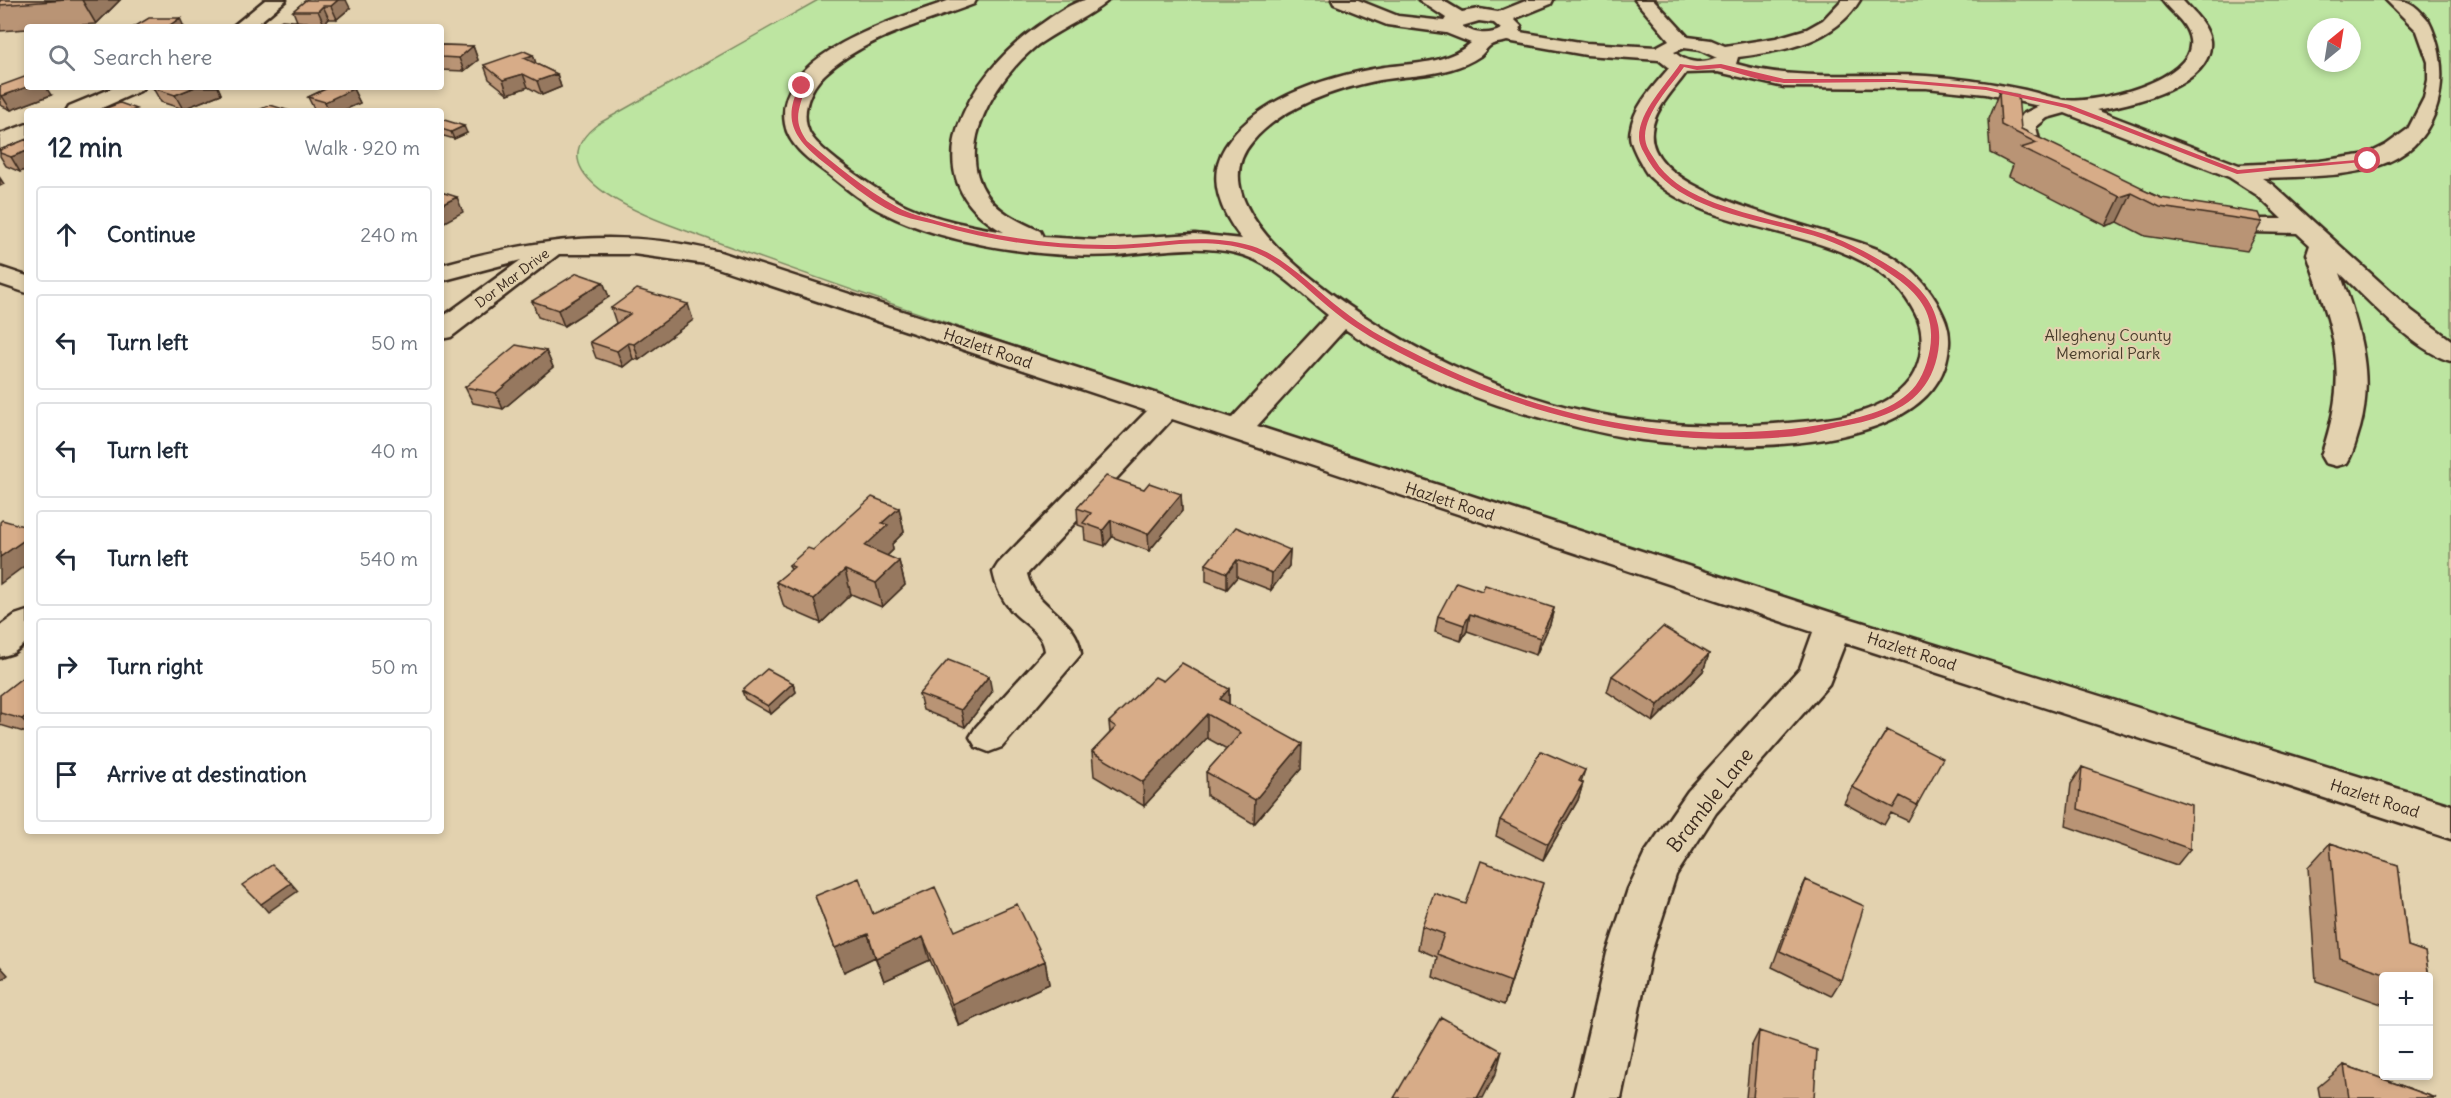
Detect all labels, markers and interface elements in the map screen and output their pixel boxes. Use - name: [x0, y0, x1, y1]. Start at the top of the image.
- north arrow: [2307, 18, 2361, 72]
- search box: [24, 24, 444, 90]
- icon: search: [45, 41, 78, 74]
- text: Search here: [93, 43, 212, 71]
- route end: [788, 72, 814, 98]
- text: 12 min: [48, 131, 122, 164]
- text: Walk · 920 m: [305, 135, 420, 160]
- route start: [2354, 147, 2380, 173]
- icon: ahead: [50, 218, 83, 251]
- text: Continue: [107, 220, 196, 248]
- text: 240 m: [360, 222, 418, 247]
- street label: Dor Mar Drive: [471, 244, 553, 312]
- street label: Hazlett Road: [941, 323, 1035, 373]
- park label: Allegheny County Memorial Park: [2044, 325, 2172, 363]
- icon: left: [50, 326, 83, 359]
- text: Turn left: [107, 328, 188, 356]
- text: 50 m: [371, 330, 418, 355]
- icon: left: [50, 434, 83, 467]
- text: Turn left: [107, 436, 188, 464]
- text: 40 m: [371, 438, 418, 463]
- street label: Hazlett Road: [1403, 477, 1497, 525]
- icon: left: [50, 542, 83, 575]
- text: Turn left: [107, 544, 188, 572]
- text: 540 m: [359, 546, 418, 571]
- street label: Hazlett Road: [1865, 627, 1959, 675]
- icon: right: [50, 650, 83, 683]
- text: Turn right: [107, 652, 203, 680]
- text: 50 m: [371, 654, 418, 679]
- street label: Bramble Lane: [1661, 743, 1758, 857]
- icon: arrive: [50, 758, 83, 791]
- text: Arrive at destination: [107, 760, 307, 788]
- street label: Hazlett Road: [2328, 774, 2422, 822]
- map controls: [2379, 972, 2433, 1080]
- button: +: [2379, 972, 2433, 1026]
- button: −: [2379, 1026, 2433, 1080]

